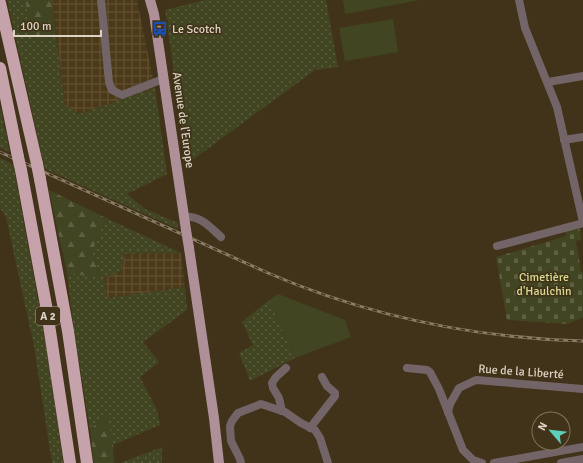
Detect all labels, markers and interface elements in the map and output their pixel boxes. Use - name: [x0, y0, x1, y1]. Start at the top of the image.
- scale bar: [14, 12, 101, 38]
- text: 100 m: [20, 19, 52, 34]
- bus stop icon: Le Scotch: [151, 20, 169, 38]
- place label: Le Scotch: [172, 22, 221, 37]
- street label: Avenue de l'Europe: [169, 71, 197, 169]
- park label: Cimetière d'Haulchin: [517, 270, 571, 299]
- road number: A 2: [36, 307, 60, 325]
- street label: Rue de la Liberté: [478, 362, 564, 382]
- north arrow: [531, 411, 571, 451]
- text: N: [535, 420, 550, 433]

